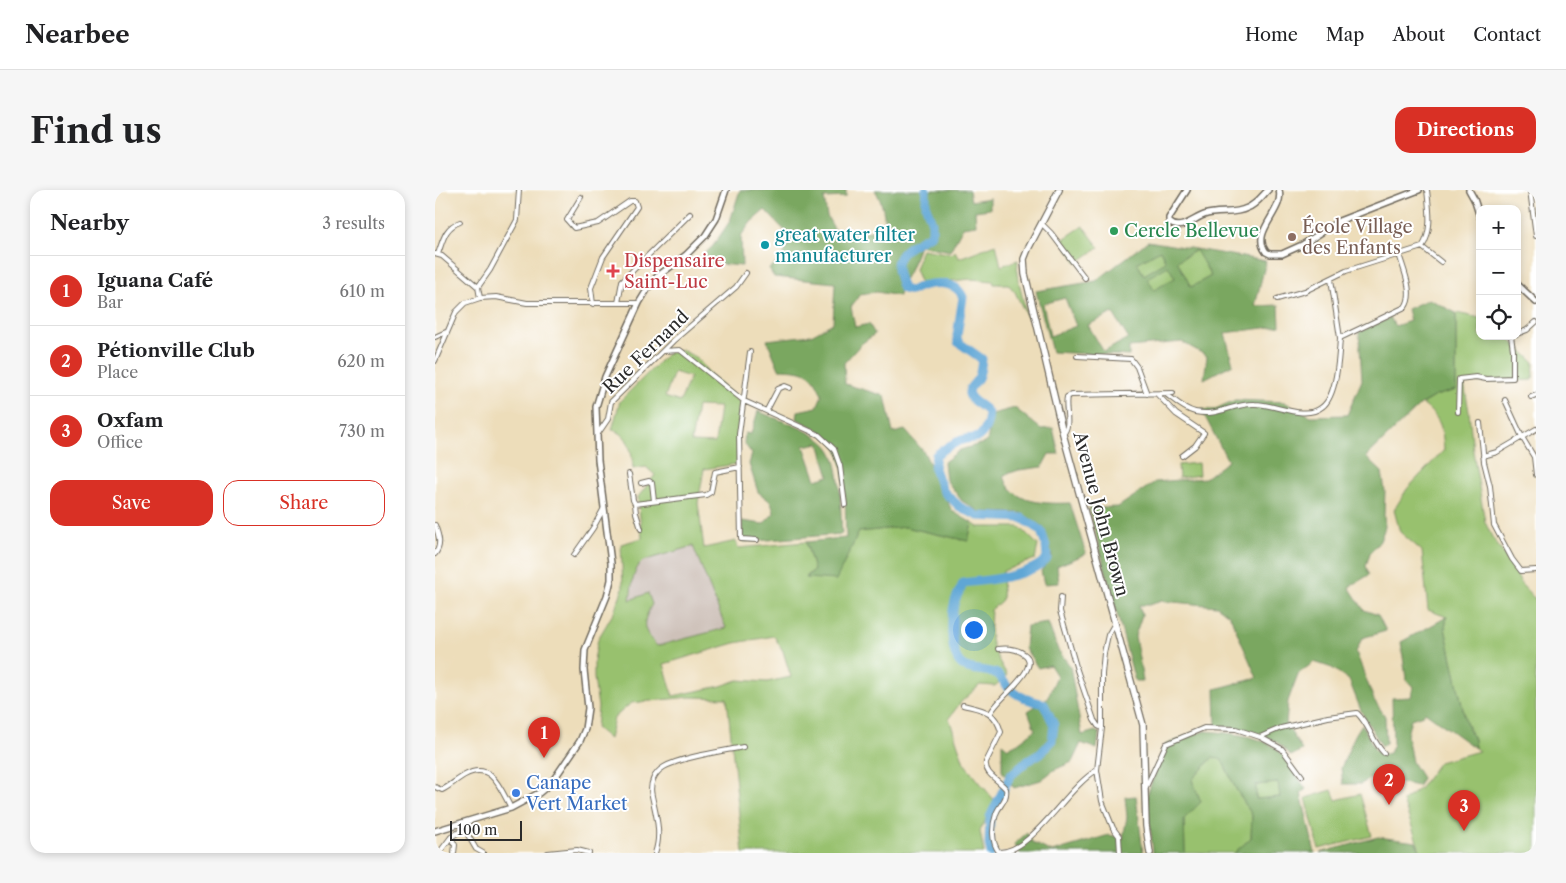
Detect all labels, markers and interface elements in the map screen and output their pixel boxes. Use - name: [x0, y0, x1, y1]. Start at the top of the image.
- text: Nearbee: [25, 20, 130, 49]
- text: Home: [1245, 24, 1298, 46]
- text: Map: [1326, 24, 1364, 46]
- text: About: [1392, 24, 1445, 46]
- text: Contact: [1473, 24, 1541, 46]
- button: Directions: [1395, 107, 1536, 153]
- text: Find us: [30, 109, 162, 152]
- map controls: [1476, 205, 1521, 340]
- button: +: [1476, 205, 1521, 250]
- text: Nearby: [50, 210, 129, 235]
- text: 3 results: [322, 213, 385, 233]
- place label: École Village des Enfants: [1302, 215, 1413, 259]
- place label: Cercle Bellevue: [1124, 220, 1259, 242]
- place label: great water filter manufacturer: [775, 224, 916, 267]
- marker: Cercle Bellevue: [1108, 225, 1120, 237]
- marker: École Village des Enfants: [1286, 231, 1298, 243]
- marker: great water filter manufacturer: [759, 239, 771, 251]
- place label: Dispensaire Saint-Luc: [624, 250, 725, 293]
- button: −: [1476, 250, 1521, 295]
- marker: Dispensaire Saint-Luc: [606, 264, 620, 278]
- text: Iguana Café: [97, 269, 213, 292]
- text: 1: [62, 281, 70, 301]
- text: 610 m: [340, 281, 385, 301]
- text: Bar: [97, 292, 123, 312]
- button: locate: [1476, 295, 1521, 340]
- street label: Rue Fernand: [599, 306, 693, 398]
- text: Pétionville Club: [97, 339, 255, 362]
- text: 2: [61, 351, 71, 371]
- text: 620 m: [337, 351, 385, 371]
- text: Place: [97, 362, 138, 382]
- text: Oxfam: [97, 409, 163, 432]
- text: 3: [61, 421, 71, 441]
- text: 730 m: [339, 421, 385, 441]
- street label: Avenue John Brown: [1068, 428, 1134, 599]
- text: Office: [97, 432, 143, 452]
- button: Save: [50, 480, 213, 526]
- button: Share: [223, 480, 385, 526]
- your location: [961, 617, 987, 643]
- pin: 1: [528, 717, 560, 758]
- pin: 2: [1373, 764, 1405, 805]
- place label: Canape Vert Market: [525, 772, 628, 815]
- marker: Canape Vert Market: [510, 787, 522, 799]
- pin: 3: [1448, 790, 1480, 831]
- scale bar: [450, 818, 523, 841]
- text: 100 m: [457, 821, 497, 839]

